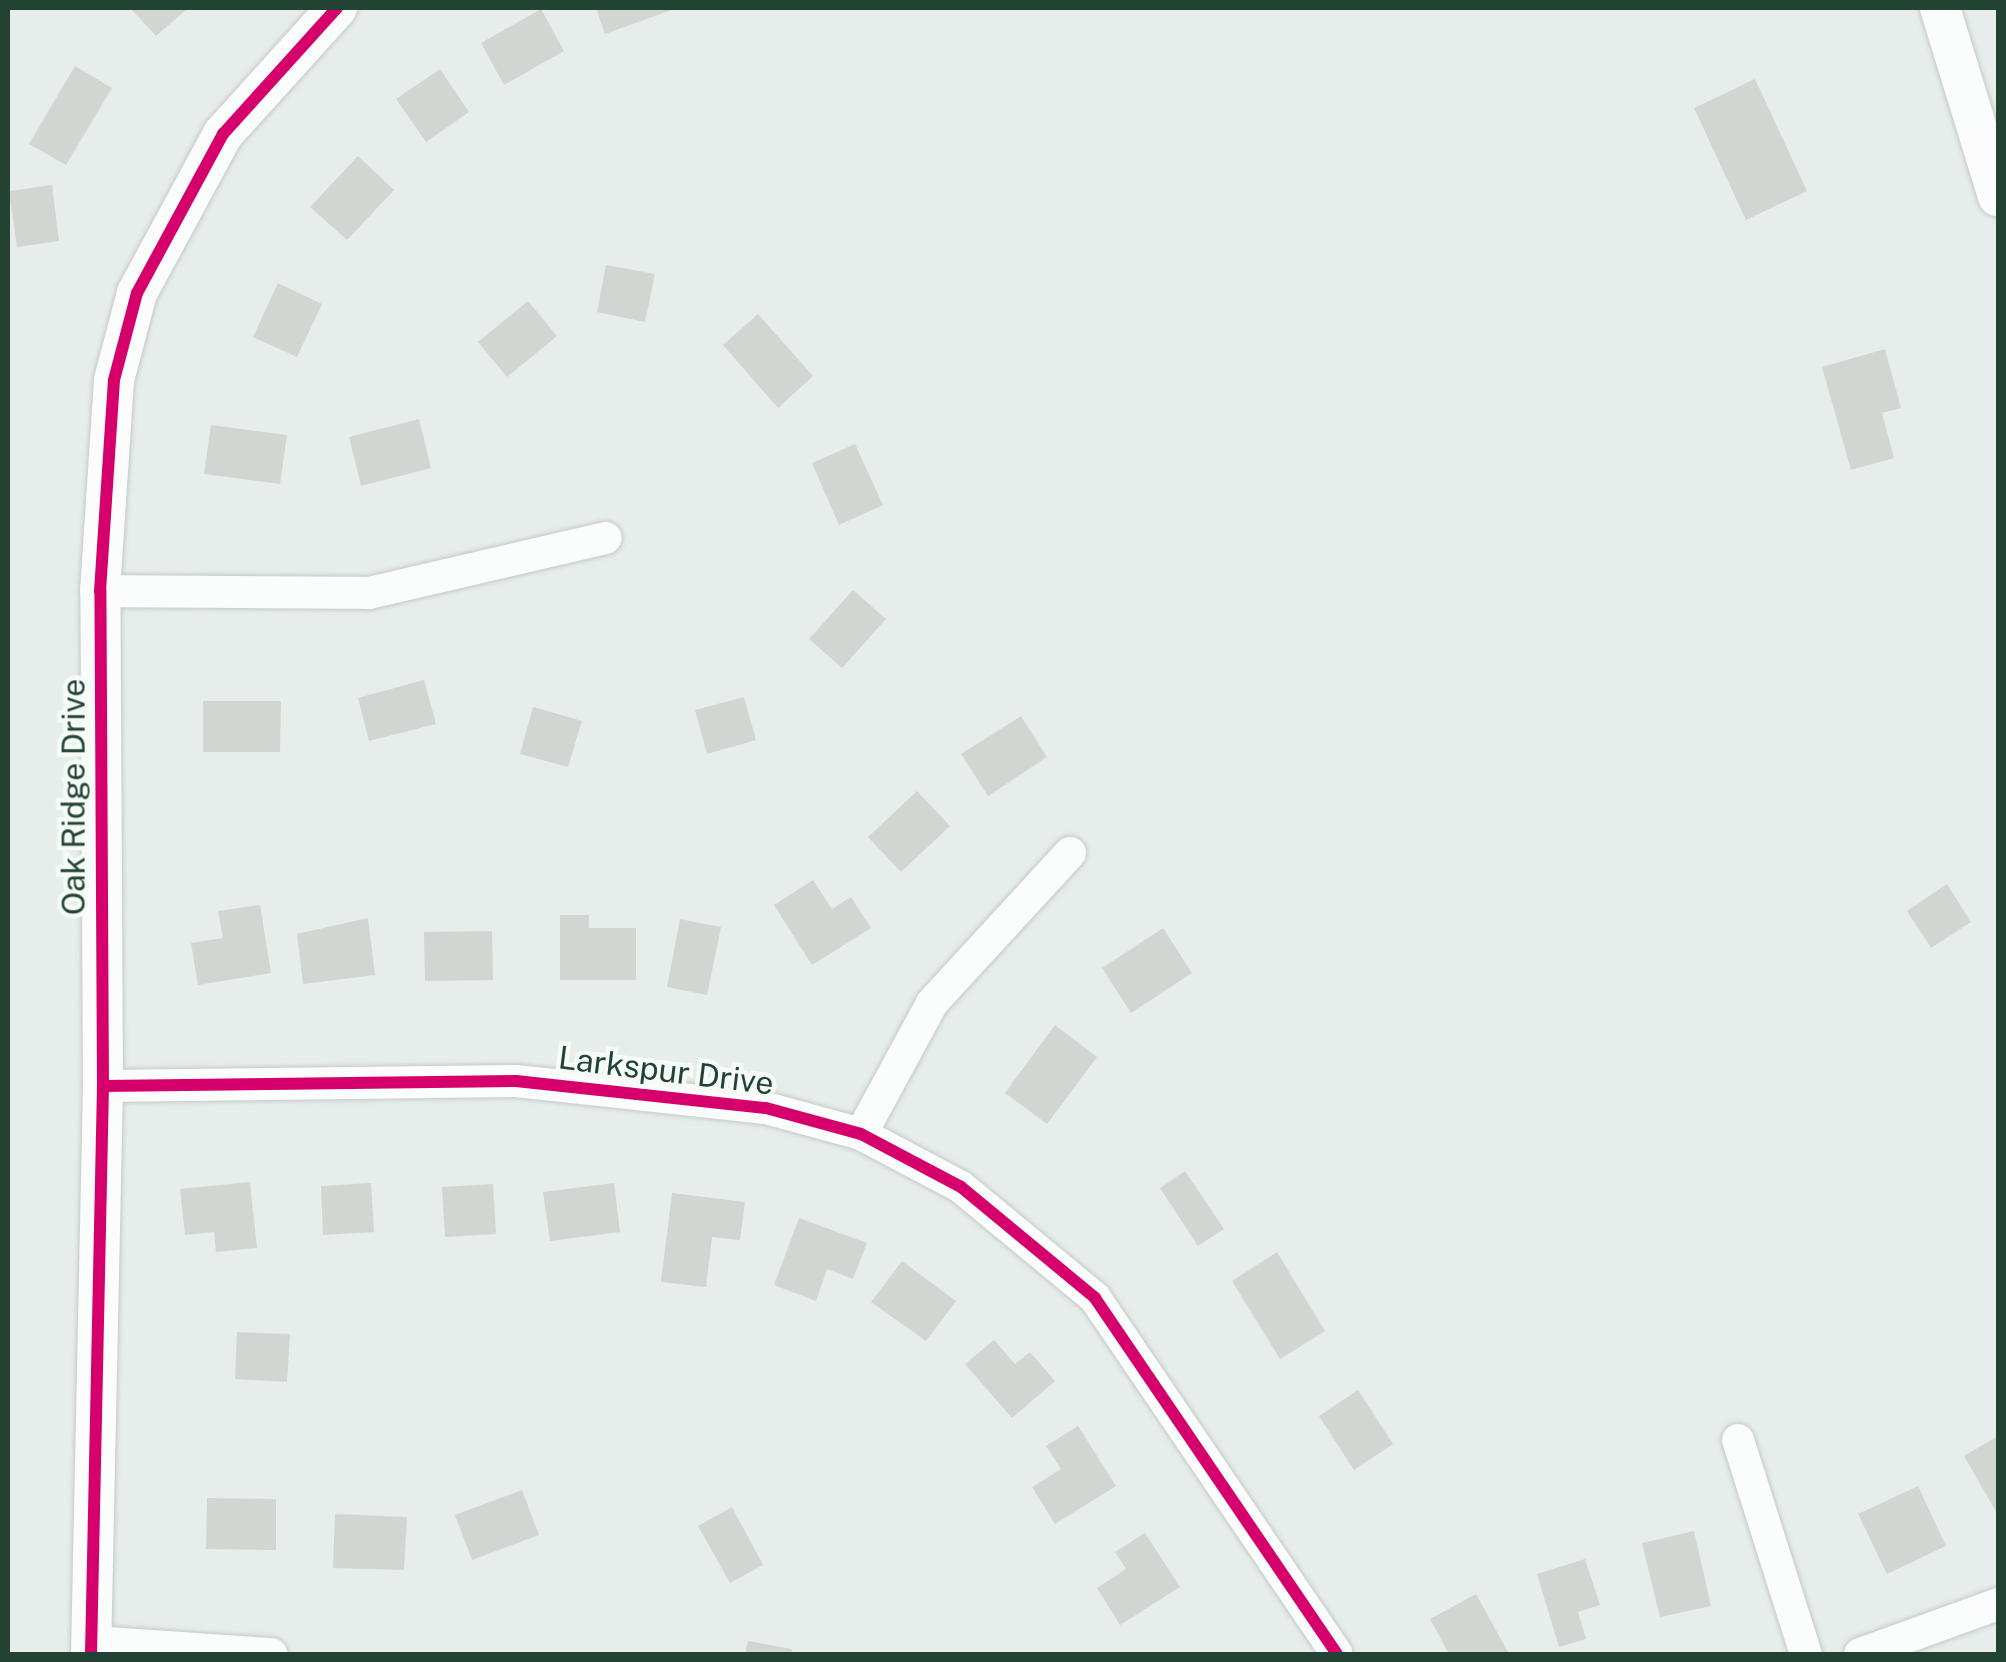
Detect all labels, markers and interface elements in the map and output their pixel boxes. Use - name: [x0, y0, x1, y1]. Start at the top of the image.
- street label: Oak Ridge Drive: [55, 679, 93, 915]
- street label: Larkspur Drive: [556, 1039, 776, 1103]

